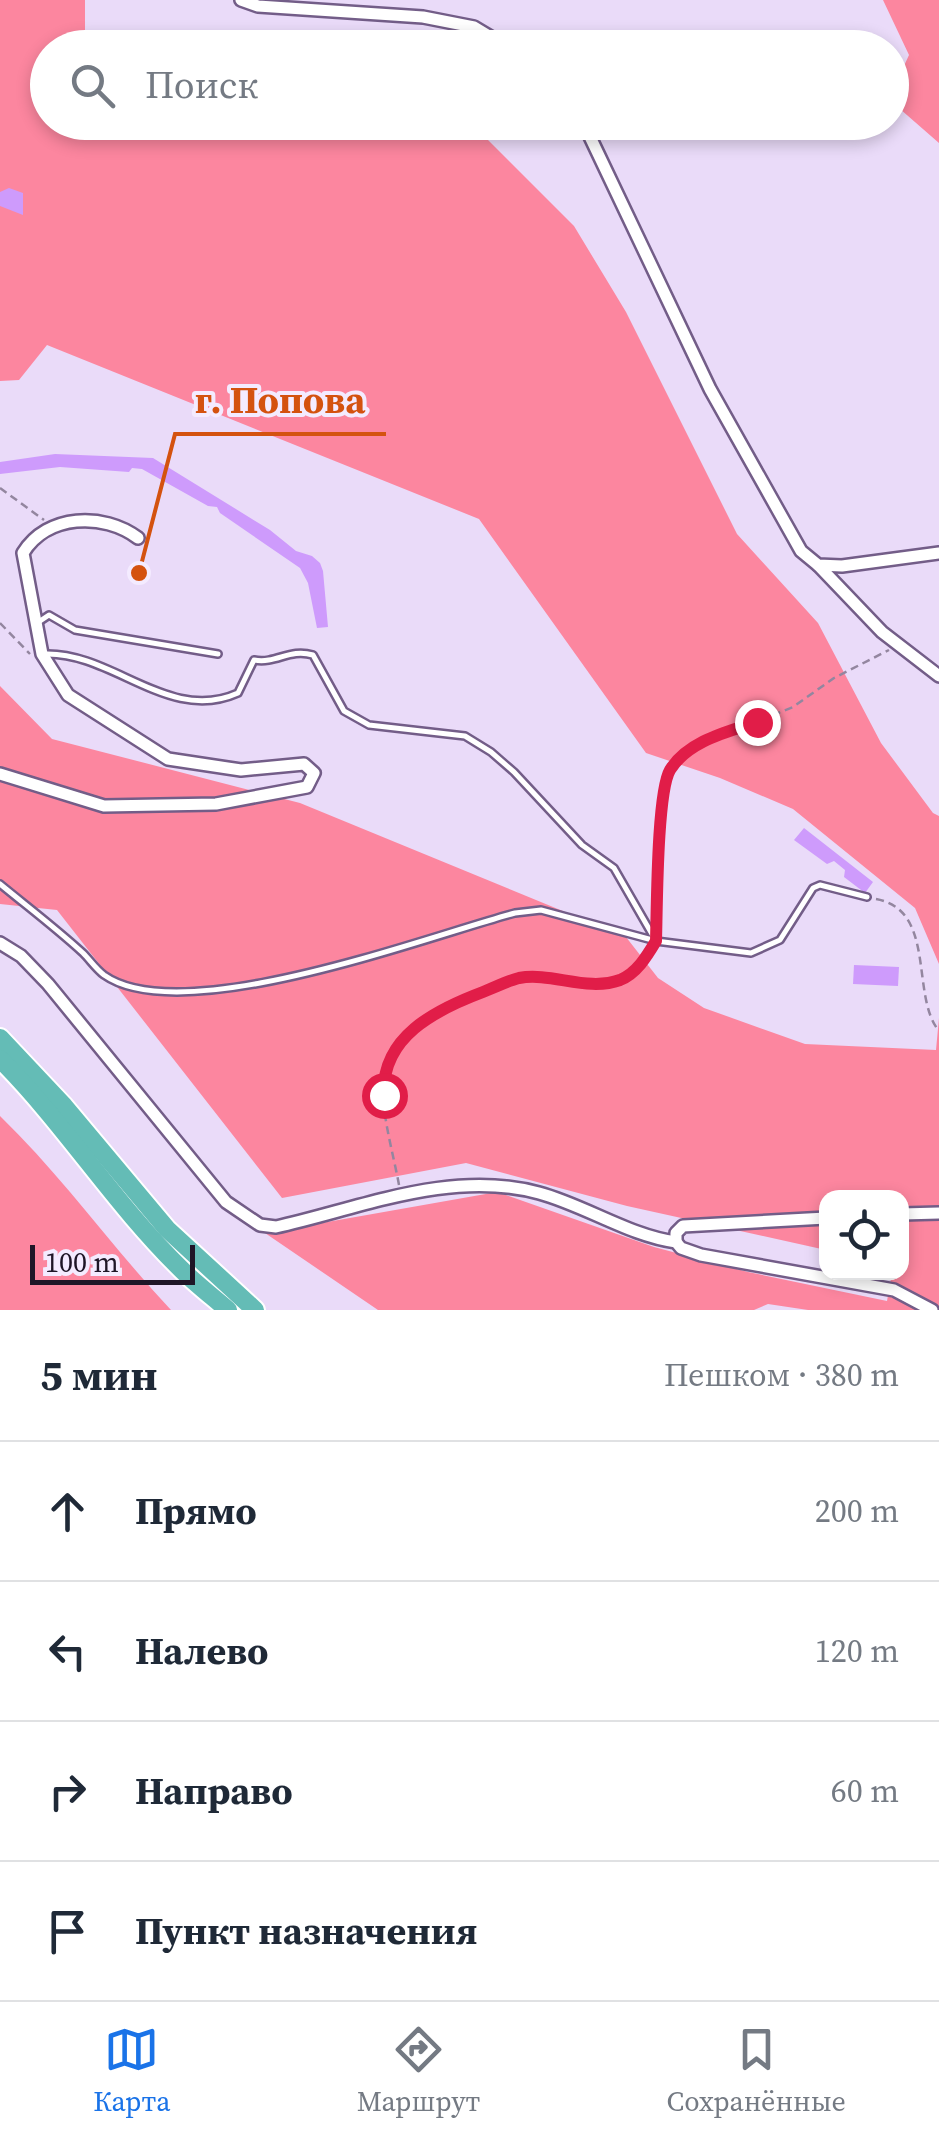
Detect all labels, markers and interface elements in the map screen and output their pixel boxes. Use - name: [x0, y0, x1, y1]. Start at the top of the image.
- search box: [30, 30, 909, 140]
- icon: search: [65, 58, 120, 113]
- text: Поиск: [145, 59, 258, 111]
- callout: г. Попова: [175, 366, 386, 434]
- text: г. Попова: [195, 374, 366, 426]
- route end: [735, 700, 781, 746]
- route start: [362, 1073, 408, 1119]
- map controls: [819, 1190, 909, 1280]
- button: locate: [819, 1190, 909, 1280]
- scale bar: [30, 1240, 195, 1284]
- text: 100 m: [45, 1243, 119, 1281]
- text: 5 мин: [40, 1346, 157, 1404]
- text: Пешком · 380 m: [664, 1353, 899, 1397]
- icon: ahead: [40, 1484, 95, 1539]
- text: Прямо: [135, 1485, 257, 1537]
- text: 200 m: [815, 1489, 899, 1533]
- icon: left: [40, 1624, 95, 1679]
- text: Налево: [135, 1625, 269, 1677]
- text: 120 m: [815, 1629, 899, 1673]
- icon: right: [40, 1764, 95, 1819]
- text: Направо: [135, 1765, 293, 1817]
- text: 60 m: [831, 1769, 899, 1813]
- icon: arrive: [40, 1904, 95, 1959]
- text: Пункт назначения: [135, 1905, 477, 1957]
- tab: Карта: [93, 2022, 170, 2120]
- tab: Маршрут: [357, 2022, 480, 2120]
- tab: Сохранённые: [667, 2022, 846, 2120]

